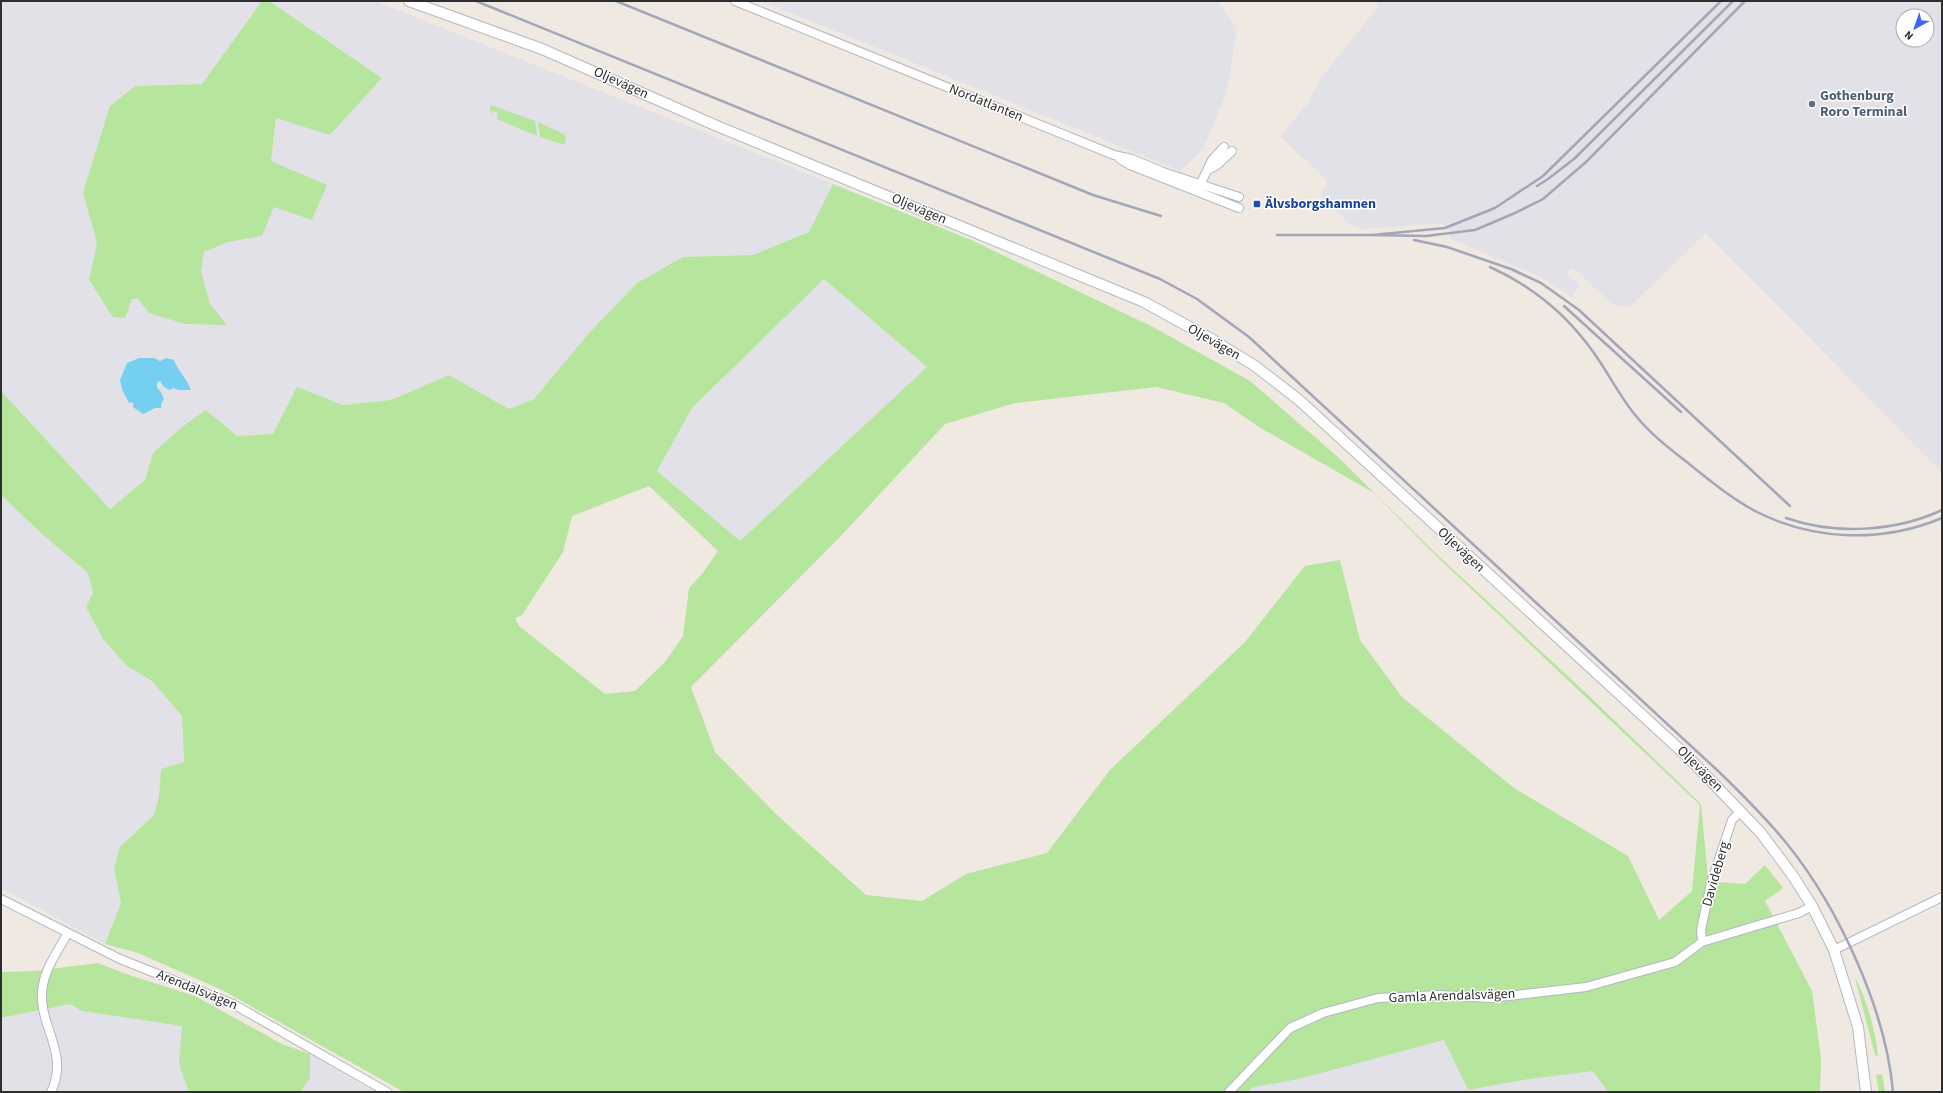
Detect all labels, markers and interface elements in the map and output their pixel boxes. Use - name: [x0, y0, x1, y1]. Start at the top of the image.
- north arrow: [1895, 8, 1935, 48]
- text: N: [1901, 27, 1917, 43]
- street label: Oljevägen: [590, 62, 652, 104]
- street label: Nordatlanten: [946, 79, 1026, 127]
- place label: Gothenburg Roro Terminal: [1820, 86, 1907, 122]
- marker: Gothenburg Roro Terminal: [1807, 99, 1817, 109]
- street label: Oljevägen: [888, 188, 950, 230]
- place label: Älvsborgshamnen: [1264, 194, 1376, 214]
- marker: Älvsborgshamnen: [1252, 199, 1262, 209]
- street label: Oljevägen: [1184, 319, 1244, 365]
- street label: Oljevägen: [1433, 523, 1489, 577]
- street label: Oljevägen: [1672, 741, 1728, 797]
- street label: Davideberg: [1697, 839, 1735, 909]
- street label: Arendalsvägen: [153, 965, 241, 1015]
- street label: Gamla Arendalsvägen: [1388, 984, 1516, 1008]

